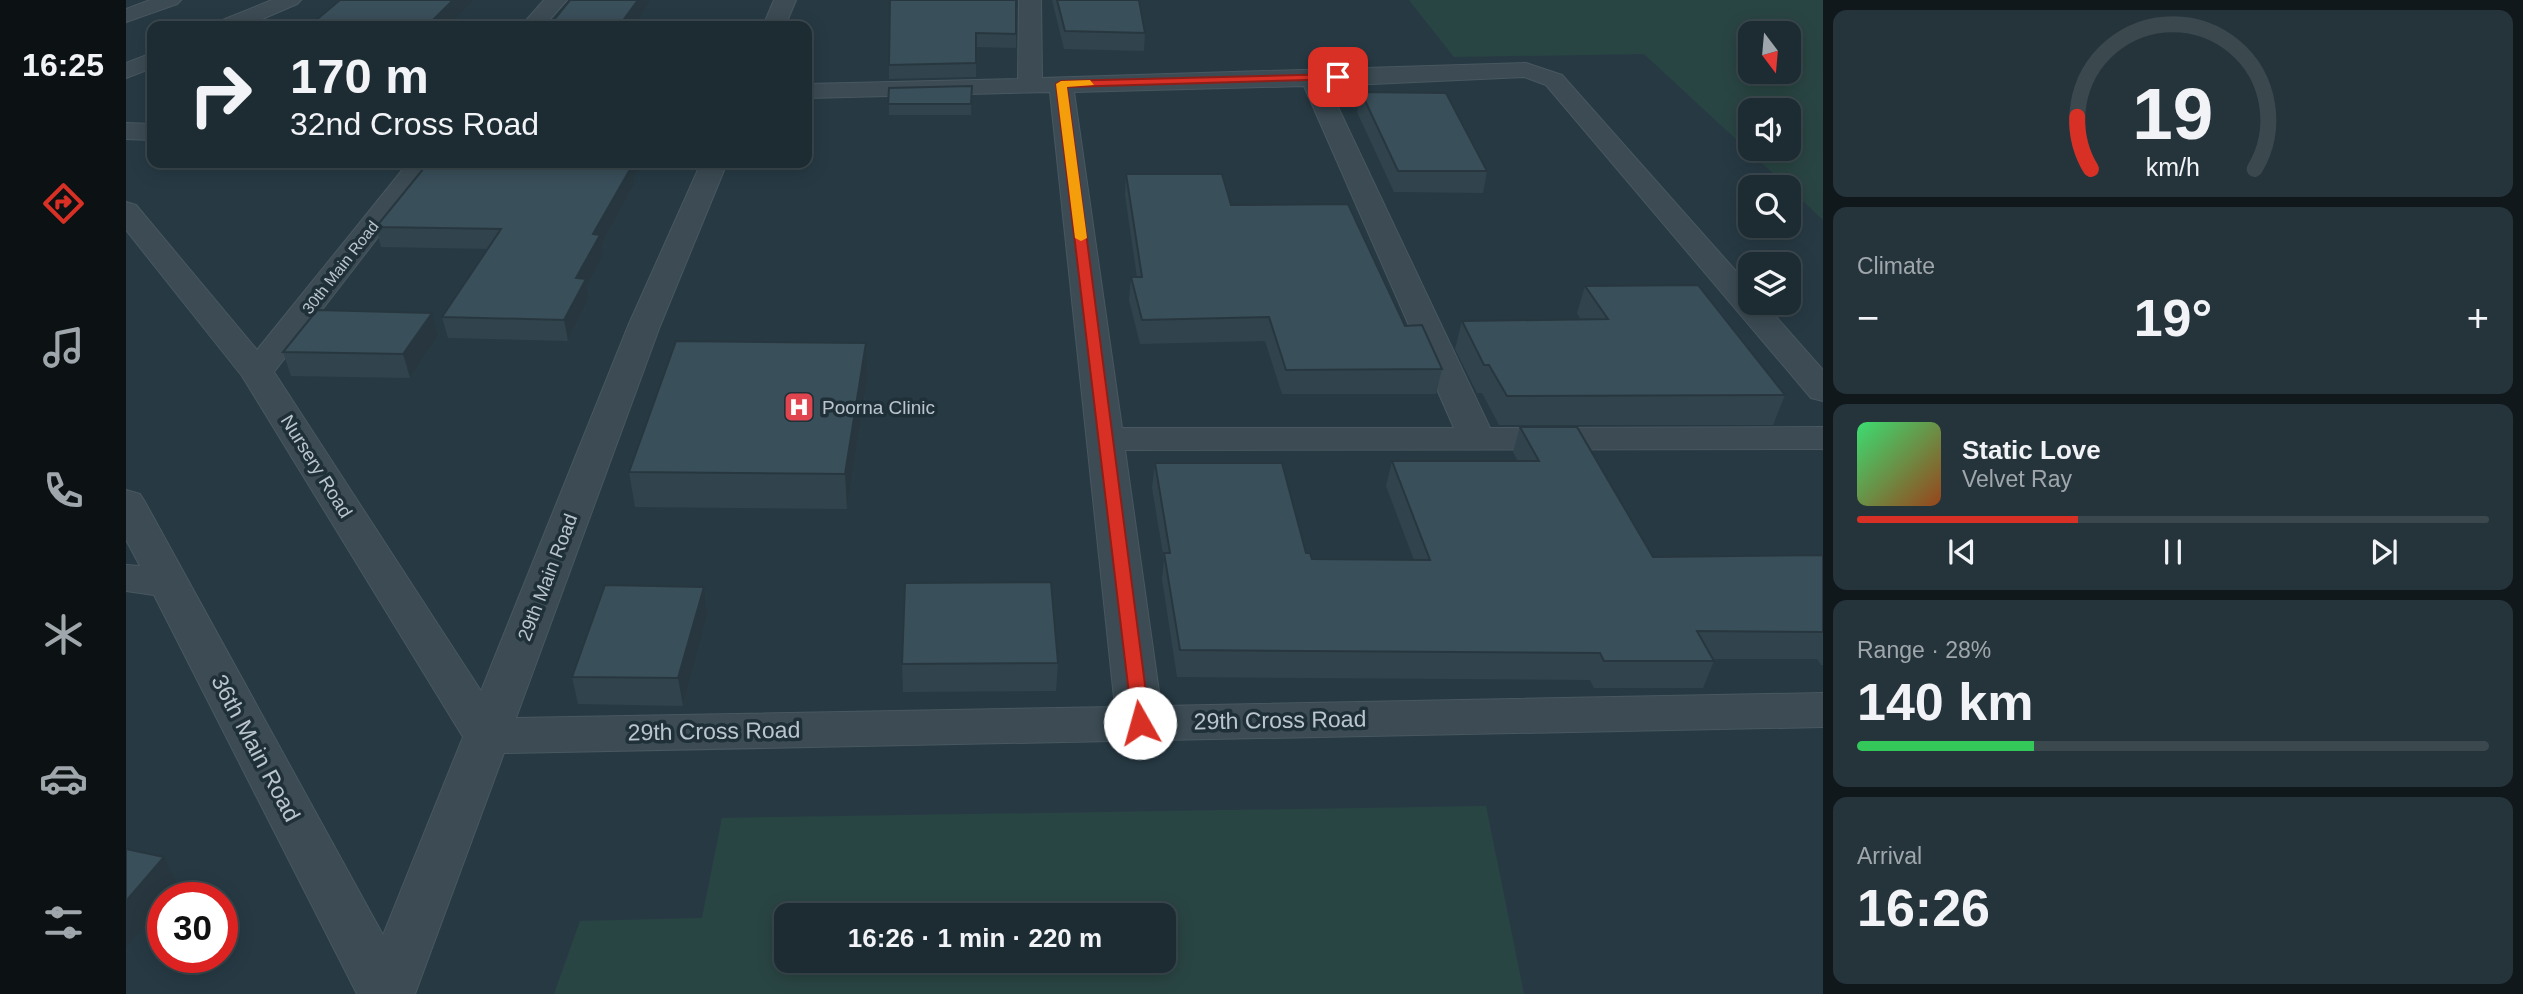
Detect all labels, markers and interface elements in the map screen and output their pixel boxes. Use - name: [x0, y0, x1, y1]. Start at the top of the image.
- north arrow: [1738, 21, 1801, 84]
- map controls: [1738, 21, 1801, 315]
- text: 16:25: [22, 47, 104, 83]
- pin: [1308, 47, 1368, 107]
- icon: right: [175, 49, 266, 140]
- text: 170 m: [290, 49, 429, 103]
- icon: arrive: [1319, 58, 1357, 96]
- text: 19: [2133, 74, 2213, 155]
- button: sound: [1738, 98, 1801, 161]
- text: 32nd Cross Road: [290, 106, 539, 142]
- text: km/h: [2146, 153, 2200, 181]
- button: search: [1738, 175, 1801, 238]
- icon: directions: [39, 179, 88, 228]
- street label: 30th Main Road: [299, 218, 382, 317]
- button: layers: [1738, 252, 1801, 315]
- text: Climate: [1857, 253, 1935, 279]
- text: 19°: [2134, 289, 2212, 347]
- text: −: [1857, 297, 1879, 339]
- text: +: [2467, 297, 2489, 339]
- icon: music: [39, 323, 88, 372]
- hospital icon: Poorna Clinic: [782, 390, 816, 424]
- place label: Poorna Clinic: [822, 397, 935, 418]
- street label: Nursery Road: [277, 411, 357, 522]
- text: Static Love: [1962, 435, 2101, 465]
- icon: phone: [39, 466, 88, 515]
- text: Velvet Ray: [1962, 466, 2072, 492]
- street label: 29th Main Road: [514, 511, 581, 644]
- icon: previous: [1943, 533, 1981, 571]
- icon: pause: [2154, 533, 2192, 571]
- icon: next: [2365, 533, 2403, 571]
- icon: climate: [39, 610, 88, 659]
- text: Range · 28%: [1857, 637, 1991, 663]
- street label: 36th Main Road: [206, 670, 306, 826]
- text: 140 km: [1857, 673, 2033, 731]
- position arrow: [1103, 686, 1177, 760]
- street label: 29th Cross Road: [1193, 705, 1367, 735]
- street label: 29th Cross Road: [627, 716, 801, 746]
- icon: car: [39, 754, 88, 803]
- text: Arrival: [1857, 843, 1922, 869]
- text: 16:26: [1857, 879, 1990, 937]
- speed limit sign: 30: [147, 882, 238, 973]
- icon: filters: [39, 898, 88, 947]
- text: 16:26 · 1 min · 220 m: [848, 923, 1102, 953]

